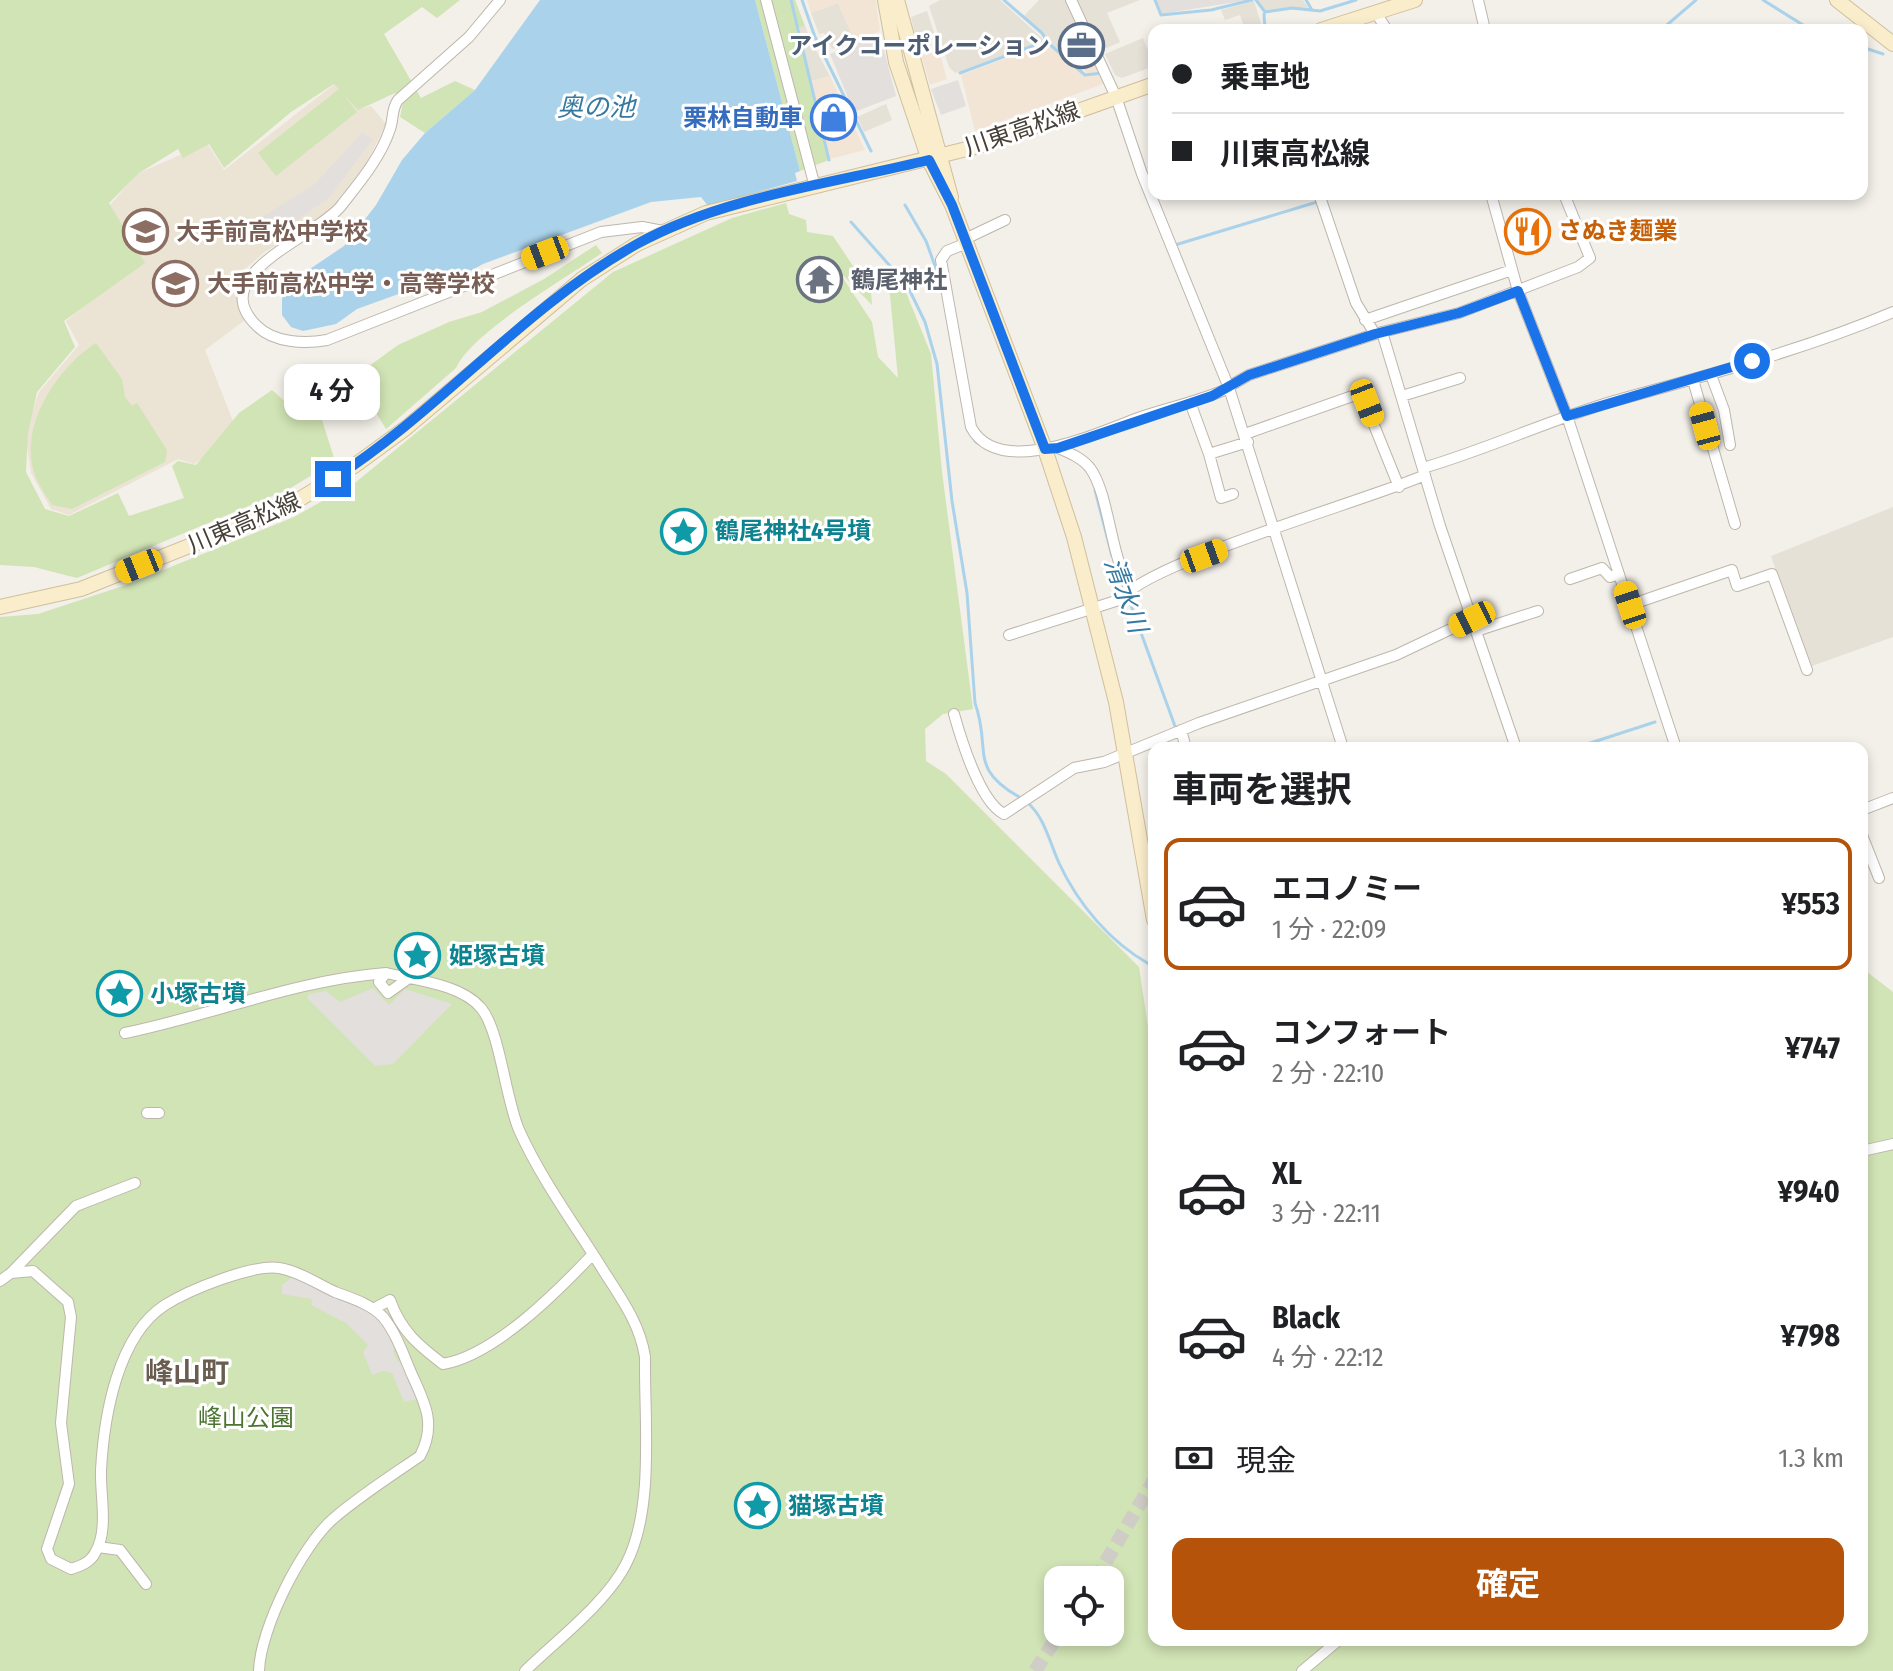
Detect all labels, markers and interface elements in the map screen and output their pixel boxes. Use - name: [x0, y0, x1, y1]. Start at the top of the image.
- office icon: アイクコーポレーション: [1057, 22, 1105, 70]
- place label: アイクコーポレーション: [788, 32, 1050, 60]
- text: 乗車地: [1220, 59, 1310, 95]
- water label: 奥の池: [557, 92, 638, 123]
- shop icon: 栗林自動車: [810, 94, 858, 142]
- street label: 川東高松線: [961, 96, 1083, 162]
- place label: 栗林自動車: [683, 104, 803, 132]
- text: 川東高松線: [1220, 136, 1370, 172]
- restaurant icon: さぬき麺業: [1503, 207, 1551, 255]
- school or university icon: 大手前高松中学校: [121, 208, 169, 256]
- place label: さぬき麺業: [1558, 217, 1678, 245]
- place label: 大手前高松中学校: [176, 218, 368, 246]
- car: [518, 233, 572, 273]
- temple icon: 鶴尾神社: [796, 256, 844, 304]
- school or university icon: 大手前高松中学・高等学校: [152, 260, 200, 308]
- place label: 鶴尾神社: [851, 266, 947, 294]
- place label: 大手前高松中学・高等学校: [207, 270, 495, 298]
- route start: [1734, 343, 1770, 379]
- callout: 4 分: [285, 363, 381, 419]
- text: 4 分: [310, 376, 354, 407]
- car: [1347, 376, 1387, 430]
- car: [1687, 400, 1723, 452]
- route end: [315, 461, 351, 497]
- street label: 川東高松線: [183, 487, 305, 559]
- place icon: 鶴尾神社4号墳: [660, 507, 708, 555]
- place label: 鶴尾神社4号墳: [715, 517, 871, 545]
- car: [1177, 537, 1231, 575]
- car: [112, 546, 166, 586]
- water label: 清水川: [1098, 553, 1154, 640]
- car: [1611, 578, 1649, 632]
- car: [1445, 598, 1499, 640]
- text: 車両を選択: [1172, 768, 1352, 812]
- icon: car: [1176, 868, 1248, 940]
- text: エコノミー: [1272, 871, 1422, 907]
- text: ¥553: [1782, 886, 1840, 922]
- text: 1 分 · 22:09: [1272, 914, 1386, 945]
- place icon: 姫塚古墳: [394, 932, 442, 980]
- place label: 姫塚古墳: [449, 942, 545, 970]
- place icon: 小塚古墳: [95, 970, 143, 1018]
- place label: 小塚古墳: [150, 980, 246, 1008]
- icon: car: [1176, 1012, 1248, 1084]
- text: コンフォート: [1272, 1015, 1451, 1051]
- text: ¥747: [1785, 1030, 1840, 1066]
- text: 2 分 · 22:10: [1272, 1058, 1384, 1089]
- icon: car: [1176, 1156, 1248, 1228]
- text: XL: [1272, 1156, 1302, 1192]
- text: ¥940: [1778, 1174, 1840, 1210]
- text: 3 分 · 22:11: [1272, 1198, 1381, 1229]
- icon: car: [1176, 1300, 1248, 1372]
- text: Black: [1272, 1300, 1340, 1336]
- text: ¥798: [1781, 1318, 1840, 1354]
- text: 4 分 · 22:12: [1272, 1342, 1383, 1373]
- district label: 峰山町: [145, 1356, 229, 1389]
- park label: 峰山公園: [198, 1404, 294, 1432]
- icon: cash: [1172, 1436, 1216, 1480]
- text: 現金: [1236, 1443, 1296, 1479]
- text: 1.3 km: [1778, 1443, 1844, 1474]
- place icon: 猫塚古墳: [733, 1482, 781, 1530]
- place label: 猫塚古墳: [788, 1492, 884, 1520]
- button: 確定: [1172, 1538, 1844, 1630]
- map controls: [1044, 1566, 1124, 1646]
- button: locate: [1044, 1566, 1124, 1646]

